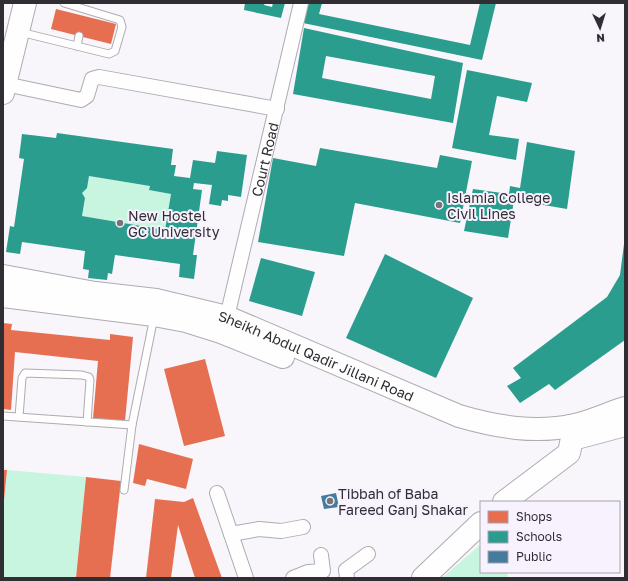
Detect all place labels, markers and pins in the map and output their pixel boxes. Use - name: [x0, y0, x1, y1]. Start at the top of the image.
- place label: Islamia College Civil Lines: [447, 189, 550, 222]
- marker: Islamia College Civil Lines: [434, 200, 444, 210]
- place label: New Hostel GC University: [128, 207, 220, 240]
- marker: New Hostel GC University: [115, 218, 125, 228]
- place label: Tibbah of Baba Fareed Ganj Shakar: [338, 485, 468, 518]
- marker: Tibbah of Baba Fareed Ganj Shakar: [325, 496, 335, 506]

